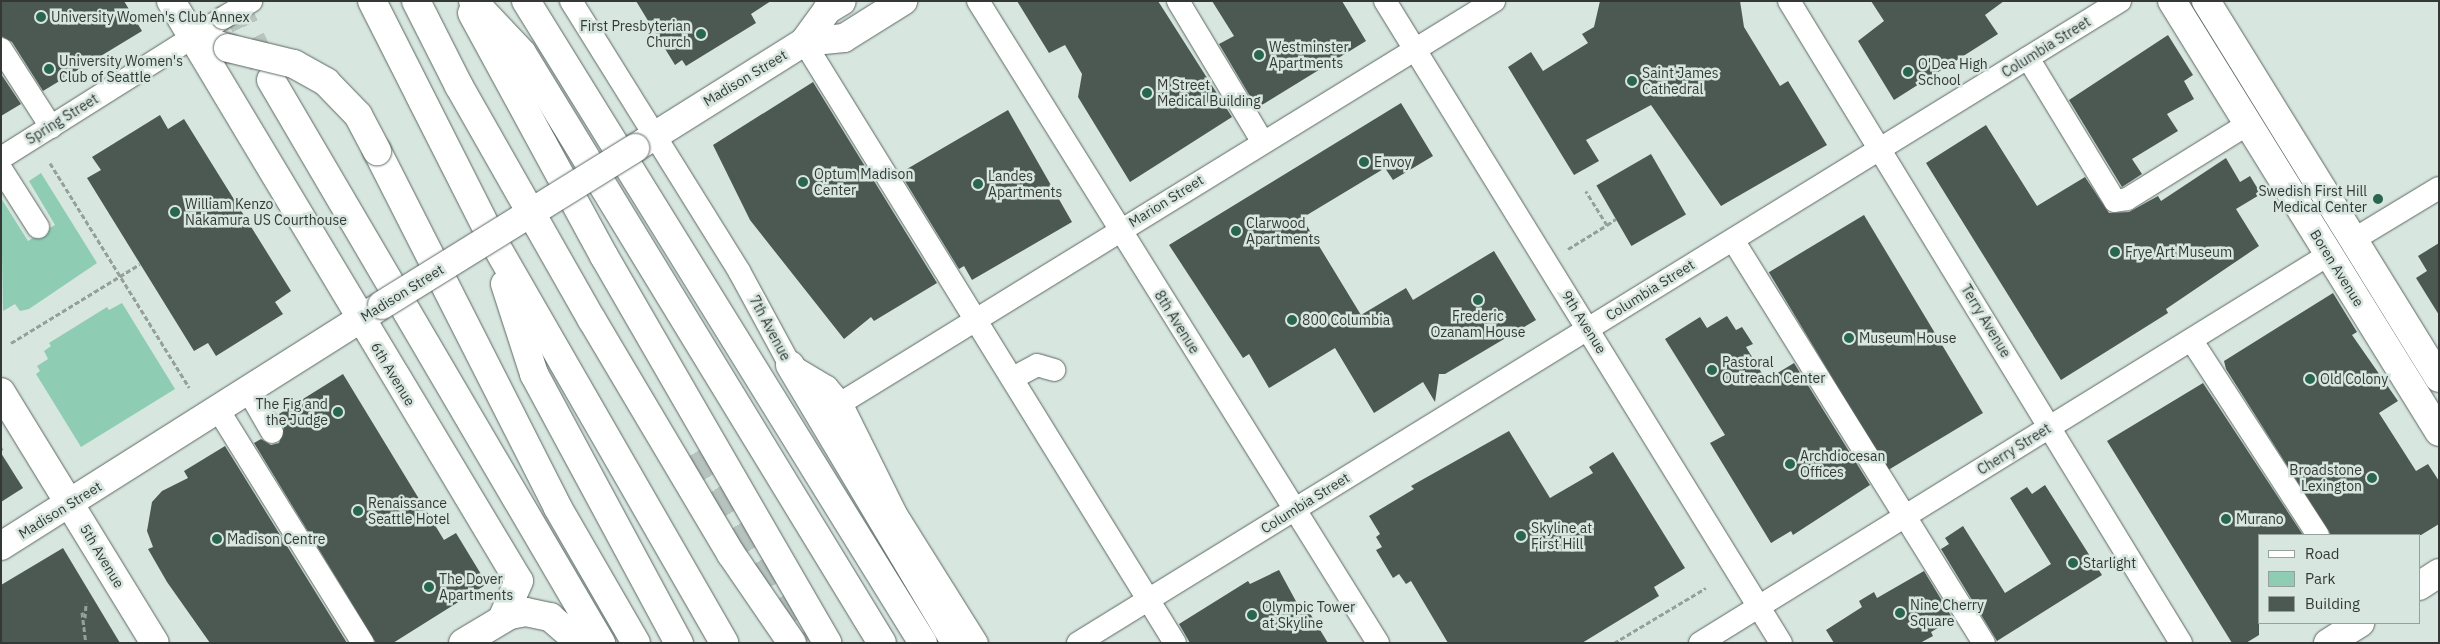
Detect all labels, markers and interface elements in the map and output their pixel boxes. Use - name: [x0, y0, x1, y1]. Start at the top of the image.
- place label: University Women's Club Annex: [51, 9, 250, 25]
- marker: University Women's Club Annex: [35, 11, 47, 23]
- street label: Columbia Street: [1999, 13, 2093, 81]
- place label: First Presbyterian Church: [580, 18, 691, 50]
- marker: First Presbyterian Church: [695, 28, 707, 40]
- place label: Westminster Apartments: [1269, 39, 1349, 72]
- street label: Madison Street: [700, 46, 790, 110]
- marker: Westminster Apartments: [1253, 49, 1265, 61]
- place label: University Women's Club of Seattle: [59, 53, 183, 85]
- place label: O'Dea High School: [1918, 56, 1988, 88]
- marker: University Women's Club of Seattle: [43, 63, 55, 75]
- place label: Saint James Cathedral: [1642, 65, 1719, 98]
- marker: O'Dea High School: [1902, 66, 1914, 78]
- marker: Saint James Cathedral: [1626, 75, 1638, 87]
- place label: M Street Medical Building: [1157, 77, 1261, 110]
- marker: M Street Medical Building: [1141, 87, 1153, 99]
- street label: Spring Street: [23, 90, 101, 148]
- place label: Envoy: [1374, 154, 1412, 170]
- marker: Envoy: [1358, 156, 1370, 168]
- place label: Optum Madison Center: [814, 166, 913, 198]
- place label: Landes Apartments: [988, 168, 1062, 200]
- street label: Marion Street: [1126, 171, 1206, 231]
- marker: Optum Madison Center: [796, 175, 810, 189]
- marker: Landes Apartments: [972, 178, 984, 190]
- place label: Swedish First Hill Medical Center: [2258, 183, 2367, 216]
- marker: Swedish First Hill Medical Center: [2371, 192, 2385, 206]
- place label: William Kenzo Nakamura US Courthouse: [185, 196, 347, 228]
- marker: William Kenzo Nakamura US Courthouse: [169, 206, 181, 218]
- place label: Clarwood Apartments: [1246, 215, 1320, 248]
- marker: Clarwood Apartments: [1230, 225, 1242, 237]
- street label: Boren Avenue: [2307, 226, 2367, 310]
- place label: Frye Art Museum: [2125, 244, 2232, 260]
- marker: Frye Art Museum: [2109, 246, 2121, 258]
- street label: Columbia Street: [1603, 256, 1697, 324]
- street label: Madison Street: [357, 261, 447, 325]
- street label: Terry Avenue: [1958, 281, 2014, 361]
- street label: 8th Avenue: [1151, 287, 1203, 357]
- street label: 9th Avenue: [1558, 287, 1610, 357]
- street label: 7th Avenue: [746, 293, 794, 363]
- marker: Frederic Ozanam House: [1472, 294, 1484, 306]
- place label: Frederic Ozanam House: [1430, 308, 1526, 341]
- place label: 800 Columbia: [1302, 312, 1390, 328]
- marker: 800 Columbia: [1286, 314, 1298, 326]
- place label: Museum House: [1859, 330, 1956, 346]
- marker: Museum House: [1843, 332, 1855, 344]
- street label: 6th Avenue: [367, 339, 419, 409]
- place label: Pastoral Outreach Center: [1722, 354, 1825, 387]
- marker: Pastoral Outreach Center: [1706, 364, 1718, 376]
- place label: Old Colony: [2320, 371, 2388, 387]
- marker: Old Colony: [2304, 373, 2316, 385]
- place label: The Fig and the Judge: [255, 396, 328, 428]
- marker: The Fig and the Judge: [332, 406, 344, 418]
- street label: Cherry Street: [1974, 420, 2054, 478]
- place label: Archdiocesan Offices: [1800, 448, 1885, 481]
- marker: Archdiocesan Offices: [1784, 458, 1796, 470]
- place label: Broadstone Lexington: [2289, 462, 2362, 494]
- street label: Columbia Street: [1258, 469, 1352, 537]
- marker: Broadstone Lexington: [2366, 472, 2378, 484]
- street label: Madison Street: [15, 478, 105, 542]
- place label: Renaissance Seattle Hotel: [368, 495, 450, 528]
- marker: Renaissance Seattle Hotel: [352, 505, 364, 517]
- place label: Murano: [2236, 511, 2284, 527]
- marker: Murano: [2220, 513, 2232, 525]
- place label: Skyline at First Hill: [1531, 520, 1592, 552]
- street label: 5th Avenue: [76, 521, 128, 591]
- marker: Skyline at First Hill: [1515, 530, 1527, 542]
- place label: Madison Centre: [227, 531, 325, 547]
- marker: Madison Centre: [211, 533, 223, 545]
- legend: [2258, 534, 2420, 624]
- text: Road: [2305, 544, 2340, 563]
- place label: Starlight: [2083, 555, 2136, 571]
- marker: Starlight: [2067, 557, 2079, 569]
- text: Park: [2305, 569, 2335, 588]
- place label: The Dover Apartments: [439, 571, 513, 604]
- marker: The Dover Apartments: [423, 581, 435, 593]
- text: Building: [2305, 594, 2360, 613]
- place label: Nine Cherry Square: [1910, 597, 1984, 630]
- place label: Olympic Tower at Skyline: [1262, 599, 1355, 632]
- marker: Nine Cherry Square: [1894, 607, 1906, 619]
- marker: Olympic Tower at Skyline: [1246, 609, 1258, 621]

